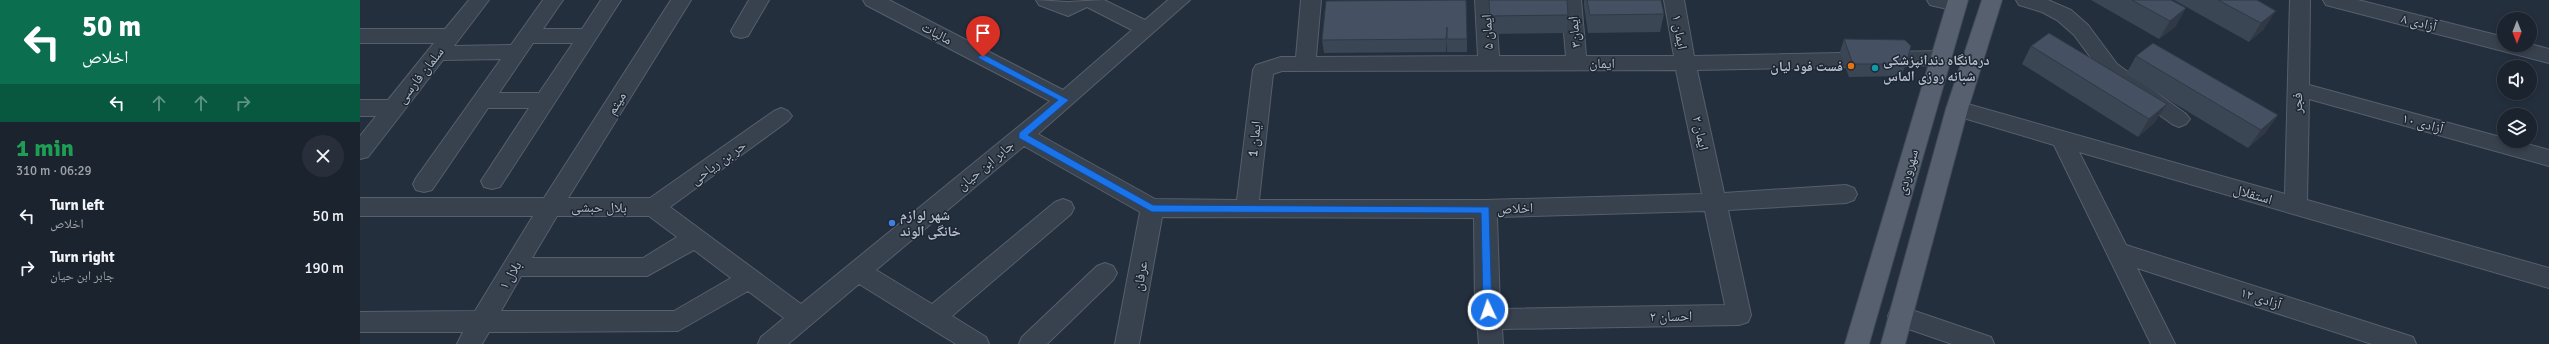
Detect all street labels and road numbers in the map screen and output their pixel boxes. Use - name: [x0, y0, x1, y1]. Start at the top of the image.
- street label: آزادی ۸: [2399, 10, 2439, 35]
- street label: ایمان ۱: [1668, 13, 1691, 51]
- street label: ایمان ۵: [1478, 14, 1497, 50]
- street label: ایمان۳: [1564, 15, 1585, 49]
- street label: مالیات: [919, 18, 955, 49]
- street label: سلمان فارسی: [393, 44, 448, 107]
- street label: ایمان: [1589, 55, 1615, 72]
- street label: میثم: [603, 89, 631, 118]
- street label: فجر: [2289, 92, 2306, 115]
- street label: آزادی ۱۰: [2400, 110, 2446, 137]
- street label: ایمان ۲: [1689, 114, 1712, 152]
- street label: ایمان 1: [1244, 120, 1265, 158]
- street label: حر بن ریاحی: [687, 136, 750, 188]
- street label: جابر ابن حیان: [953, 137, 1017, 194]
- street label: سهروردی: [1893, 147, 1922, 197]
- street label: استقلال: [2231, 181, 2274, 208]
- street label: بلال حبشی: [571, 199, 627, 216]
- street label: اخلاص: [1497, 199, 1533, 218]
- street label: بلال ۱: [495, 258, 526, 293]
- street label: عرفان: [1129, 260, 1151, 293]
- street label: آزادی ۱۲: [2238, 284, 2284, 313]
- street label: احسان ۲: [1650, 308, 1692, 325]

